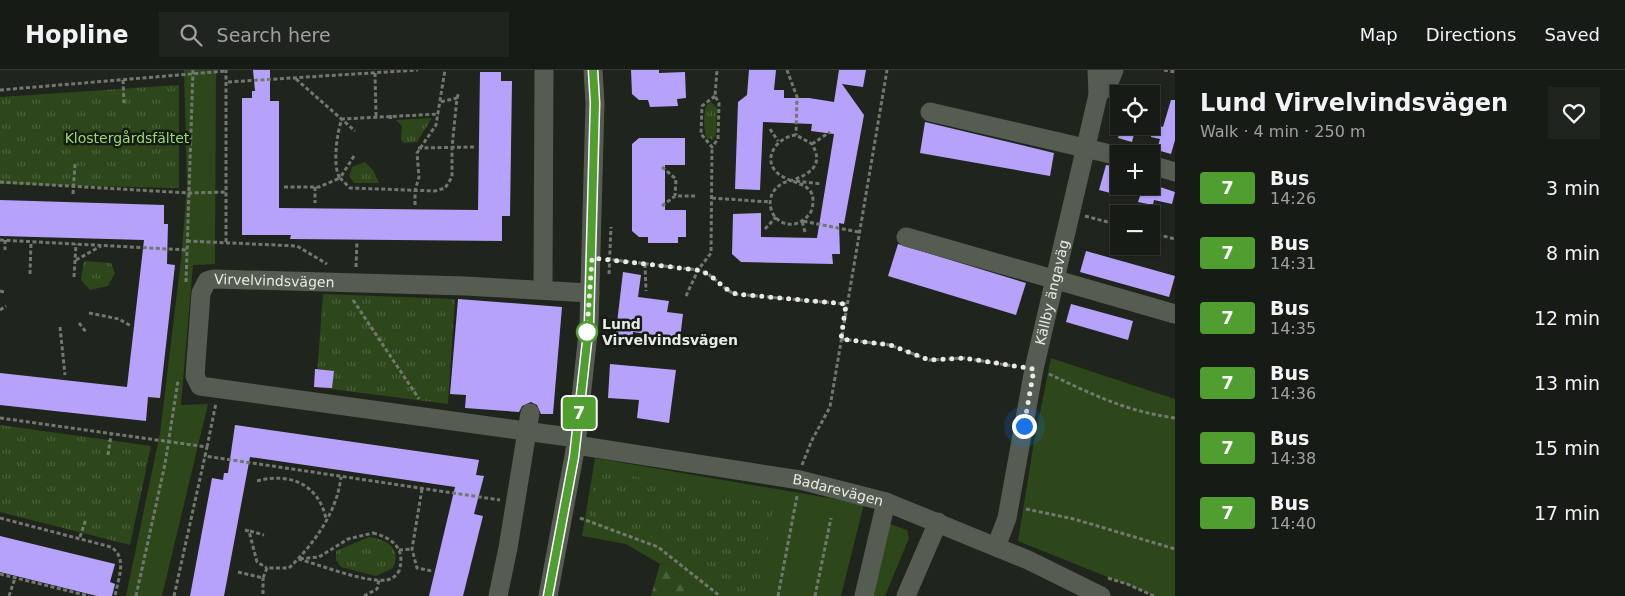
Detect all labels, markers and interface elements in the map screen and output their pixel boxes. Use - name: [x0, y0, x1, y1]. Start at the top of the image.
- search box: [159, 12, 509, 57]
- text: Hopline: [25, 21, 129, 49]
- icon: search: [177, 21, 205, 49]
- text: Search here: [217, 24, 331, 46]
- text: Map: [1360, 24, 1398, 45]
- text: Directions: [1426, 24, 1516, 45]
- text: Saved: [1544, 24, 1600, 45]
- map controls: [1110, 85, 1160, 255]
- button: locate: [1110, 85, 1160, 135]
- button: heart: [1548, 87, 1600, 139]
- text: Lund Virvelvindsvägen: [1200, 89, 1508, 117]
- text: Walk · 4 min · 250 m: [1200, 122, 1365, 141]
- park label: Klostergårdsfältet: [65, 130, 190, 146]
- button: +: [1110, 145, 1160, 195]
- text: Bus: [1270, 167, 1309, 189]
- text: 7: [1221, 177, 1234, 198]
- text: 3 min: [1546, 177, 1600, 199]
- text: 14:26: [1270, 189, 1316, 208]
- button: −: [1110, 205, 1160, 255]
- text: Bus: [1270, 232, 1309, 254]
- street label: Källby ängaväg: [1032, 238, 1072, 347]
- text: 7: [1221, 242, 1234, 263]
- text: 8 min: [1546, 242, 1600, 264]
- text: 14:31: [1270, 254, 1316, 273]
- street label: Virvelvindsvägen: [214, 271, 335, 290]
- text: Bus: [1270, 297, 1309, 319]
- text: 7: [1221, 307, 1234, 328]
- text: 12 min: [1534, 307, 1600, 329]
- place label: Lund Virvelvindsvägen: [602, 316, 738, 348]
- text: 14:35: [1270, 319, 1316, 338]
- marker: Lund Virvelvindsvägen: [576, 321, 598, 343]
- text: Bus: [1270, 362, 1309, 384]
- text: 7: [1221, 372, 1234, 393]
- text: 13 min: [1534, 372, 1600, 394]
- text: 14:36: [1270, 384, 1316, 403]
- line badge: 7: [563, 397, 595, 429]
- text: 7: [573, 402, 585, 423]
- your location: [1012, 414, 1037, 439]
- text: Bus: [1270, 427, 1309, 449]
- text: 7: [1221, 437, 1234, 458]
- text: 15 min: [1534, 437, 1600, 459]
- text: 14:38: [1270, 449, 1316, 468]
- street label: Badarevägen: [792, 471, 885, 509]
- text: Bus: [1270, 492, 1309, 514]
- text: 7: [1221, 502, 1234, 523]
- text: 17 min: [1534, 502, 1600, 524]
- text: 14:40: [1270, 514, 1316, 533]

